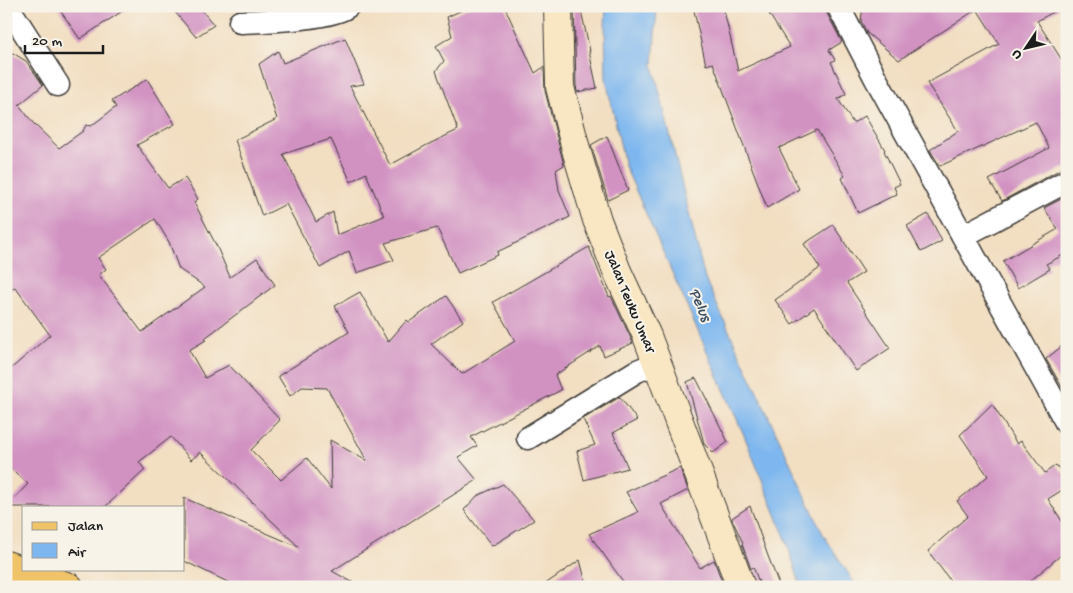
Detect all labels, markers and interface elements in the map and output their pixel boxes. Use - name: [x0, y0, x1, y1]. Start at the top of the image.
- scale bar: [25, 22, 102, 54]
- north arrow: [1000, 22, 1050, 72]
- text: 20 m: [32, 33, 62, 51]
- text: U: [1008, 46, 1027, 62]
- street label: Jalan Teuku Umar: [600, 248, 659, 357]
- water label: Pelus: [683, 286, 715, 327]
- legend: [22, 506, 185, 570]
- text: Jalan: [68, 518, 103, 536]
- text: Air: [68, 544, 87, 562]

